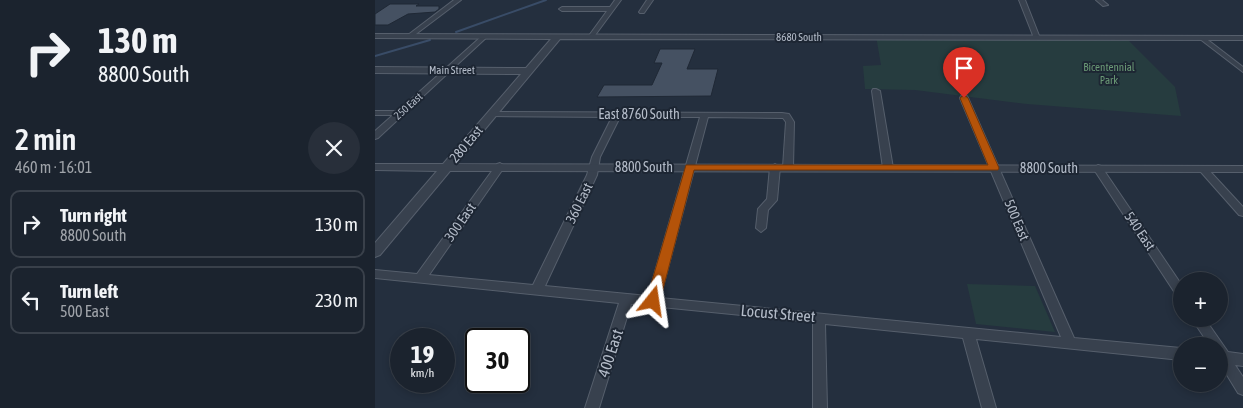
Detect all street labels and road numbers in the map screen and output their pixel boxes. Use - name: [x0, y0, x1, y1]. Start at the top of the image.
- street label: 8680 South: [776, 31, 822, 43]
- street label: Main Street: [429, 64, 475, 76]
- street label: 250 East: [391, 90, 425, 122]
- street label: East 8760 South: [598, 106, 680, 122]
- street label: 280 East: [446, 122, 486, 166]
- street label: 8800 South: [615, 159, 673, 175]
- street label: 8800 South: [1020, 160, 1078, 176]
- street label: 360 East: [562, 180, 596, 226]
- street label: 500 East: [1001, 197, 1033, 243]
- street label: 300 East: [441, 200, 479, 244]
- street label: 540 East: [1121, 209, 1159, 253]
- street label: Locust Street: [740, 301, 816, 325]
- street label: 400 East: [594, 326, 626, 379]

